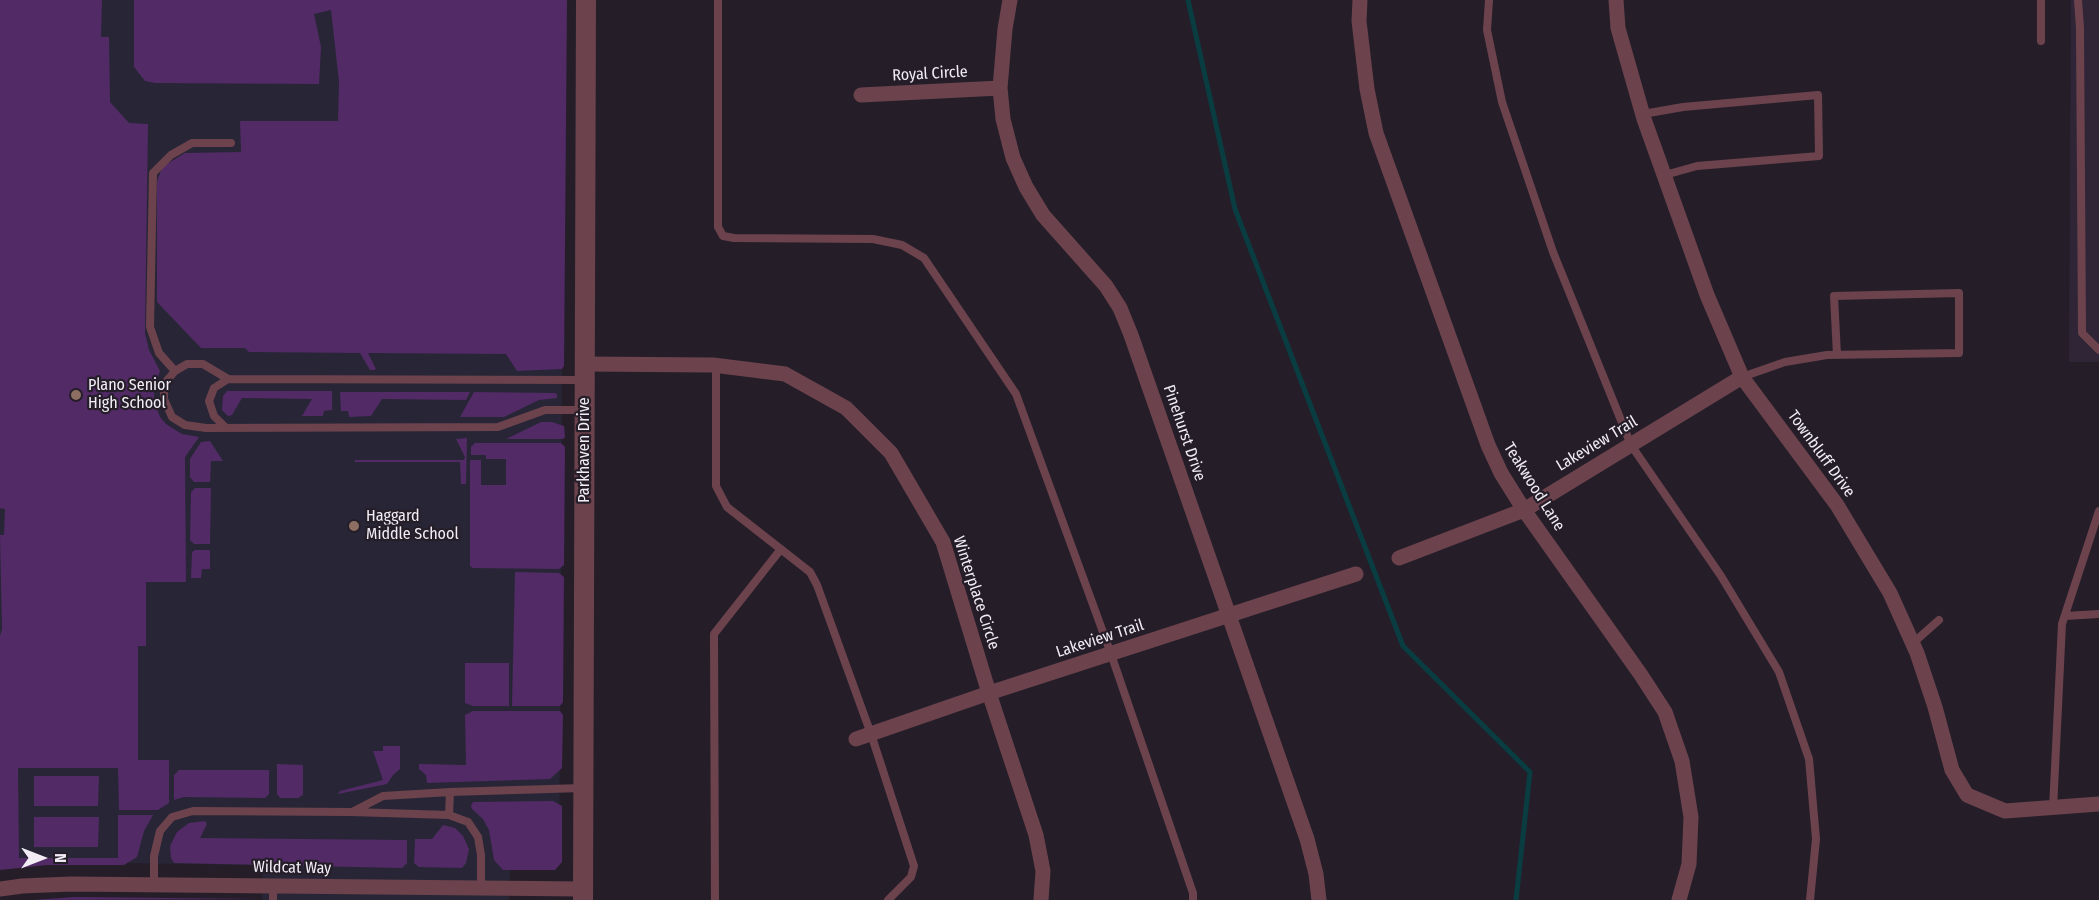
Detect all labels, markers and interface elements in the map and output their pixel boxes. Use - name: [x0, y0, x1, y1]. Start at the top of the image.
- street label: Royal Circle: [892, 62, 968, 86]
- place label: Plano Senior High School: [88, 376, 171, 414]
- street label: Pinehurst Drive: [1159, 382, 1209, 484]
- marker: Plano Senior High School: [69, 388, 83, 402]
- street label: Parkhaven Drive: [575, 397, 595, 503]
- street label: Townbluff Drive: [1783, 407, 1859, 501]
- street label: Lakeview Trail: [1553, 412, 1641, 476]
- street label: Teakwood Lane: [1499, 439, 1569, 535]
- place label: Haggard Middle School: [366, 507, 459, 545]
- marker: Haggard Middle School: [347, 519, 361, 533]
- street label: Winterplace Circle: [949, 534, 1003, 652]
- street label: Lakeview Trail: [1054, 616, 1146, 662]
- north arrow: [12, 828, 72, 888]
- text: N: [51, 853, 70, 863]
- street label: Wildcat Way: [253, 858, 331, 878]

